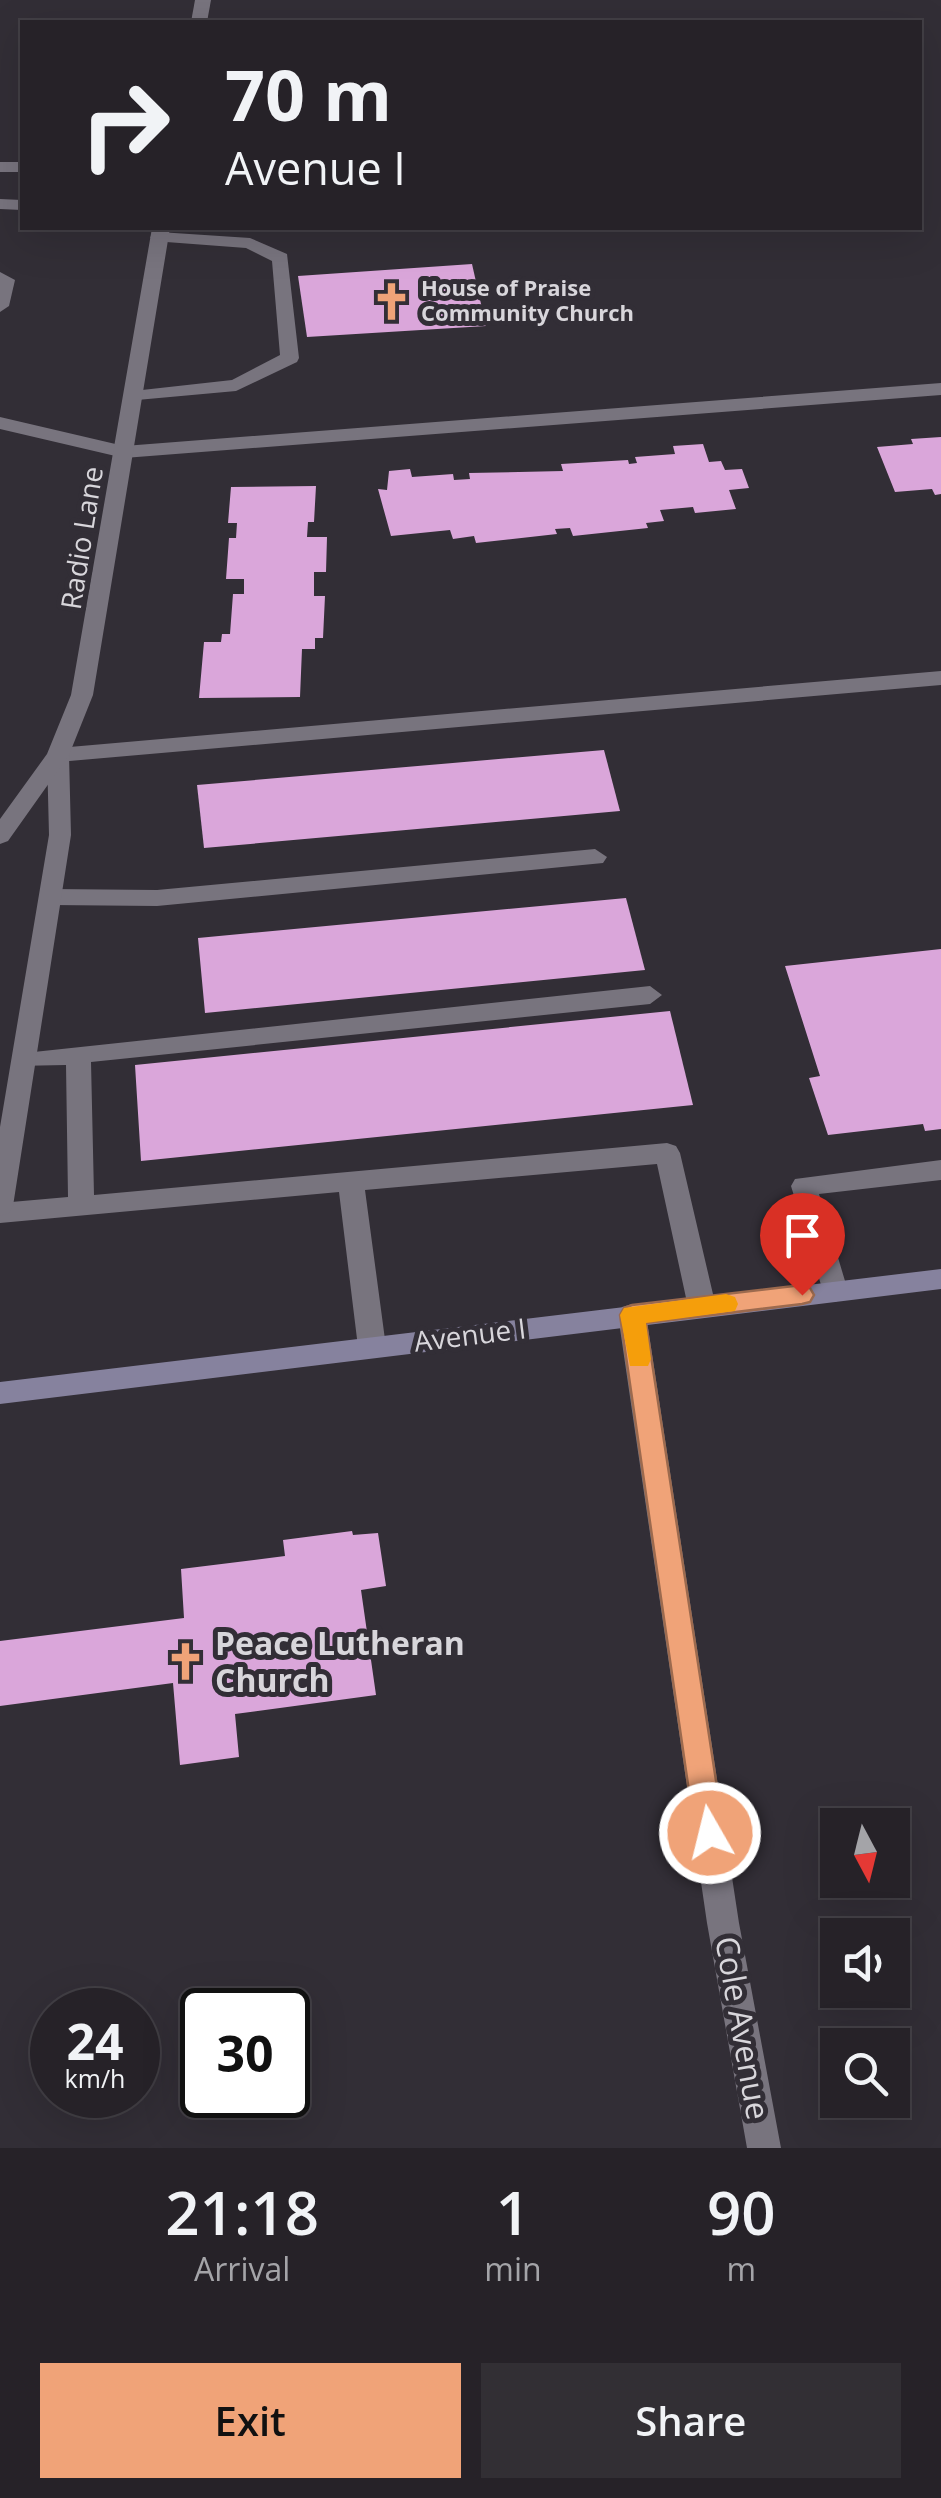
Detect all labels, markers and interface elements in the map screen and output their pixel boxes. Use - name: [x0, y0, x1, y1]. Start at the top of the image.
- text: 70 m: [225, 46, 392, 142]
- icon: right: [60, 60, 190, 190]
- text: Avenue I: [225, 137, 406, 198]
- place label: House of Praise Community Church: [421, 272, 634, 327]
- church icon: House of Praise Community Church: [370, 280, 412, 322]
- street label: Radio Lane: [51, 464, 111, 612]
- pin: [760, 1193, 845, 1296]
- icon: arrive: [775, 1208, 830, 1263]
- street label: Avenue I: [412, 1308, 528, 1360]
- place label: Peace Lutheran Church: [215, 1621, 465, 1701]
- church icon: Peace Lutheran Church: [164, 1641, 206, 1683]
- position arrow: [658, 1781, 762, 1885]
- north arrow: [820, 1808, 910, 1898]
- map controls: [820, 1808, 910, 2118]
- button: sound: [820, 1918, 910, 2008]
- street label: Cole Avenue: [706, 1933, 781, 2123]
- speed limit sign: 30: [180, 1988, 310, 2118]
- text: 24: [66, 2007, 124, 2075]
- button: search: [820, 2028, 910, 2118]
- text: km/h: [65, 2061, 125, 2095]
- text: 21:18: [165, 2171, 319, 2253]
- text: 1: [496, 2171, 530, 2253]
- text: 90: [707, 2171, 776, 2253]
- text: Arrival: [194, 2247, 290, 2290]
- text: min: [484, 2247, 542, 2290]
- text: m: [727, 2247, 756, 2290]
- button: Exit: [40, 2363, 461, 2478]
- button: Share: [481, 2363, 901, 2478]

